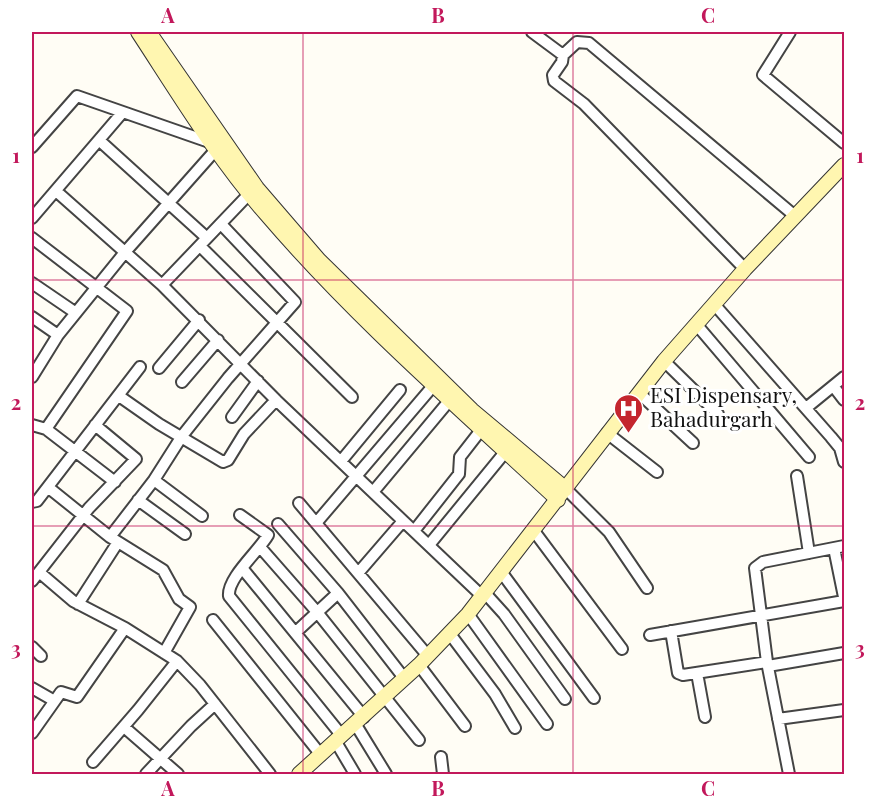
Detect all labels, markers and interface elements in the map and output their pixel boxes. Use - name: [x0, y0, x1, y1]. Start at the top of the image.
- text: A: [160, 1, 175, 28]
- text: B: [431, 1, 445, 28]
- text: C: [701, 1, 715, 28]
- text: 1: [12, 141, 20, 168]
- text: 1: [856, 141, 864, 168]
- place label: ESI Dispensary, Bahadurgarh: [650, 380, 797, 432]
- text: 2: [11, 388, 21, 415]
- text: 2: [855, 388, 865, 415]
- hospital icon: ESI Dispensary, Bahadurgarh: [613, 392, 645, 434]
- text: 3: [11, 634, 21, 661]
- text: 3: [855, 634, 865, 661]
- text: A: [160, 774, 175, 801]
- text: B: [431, 774, 445, 801]
- text: C: [701, 774, 715, 801]

